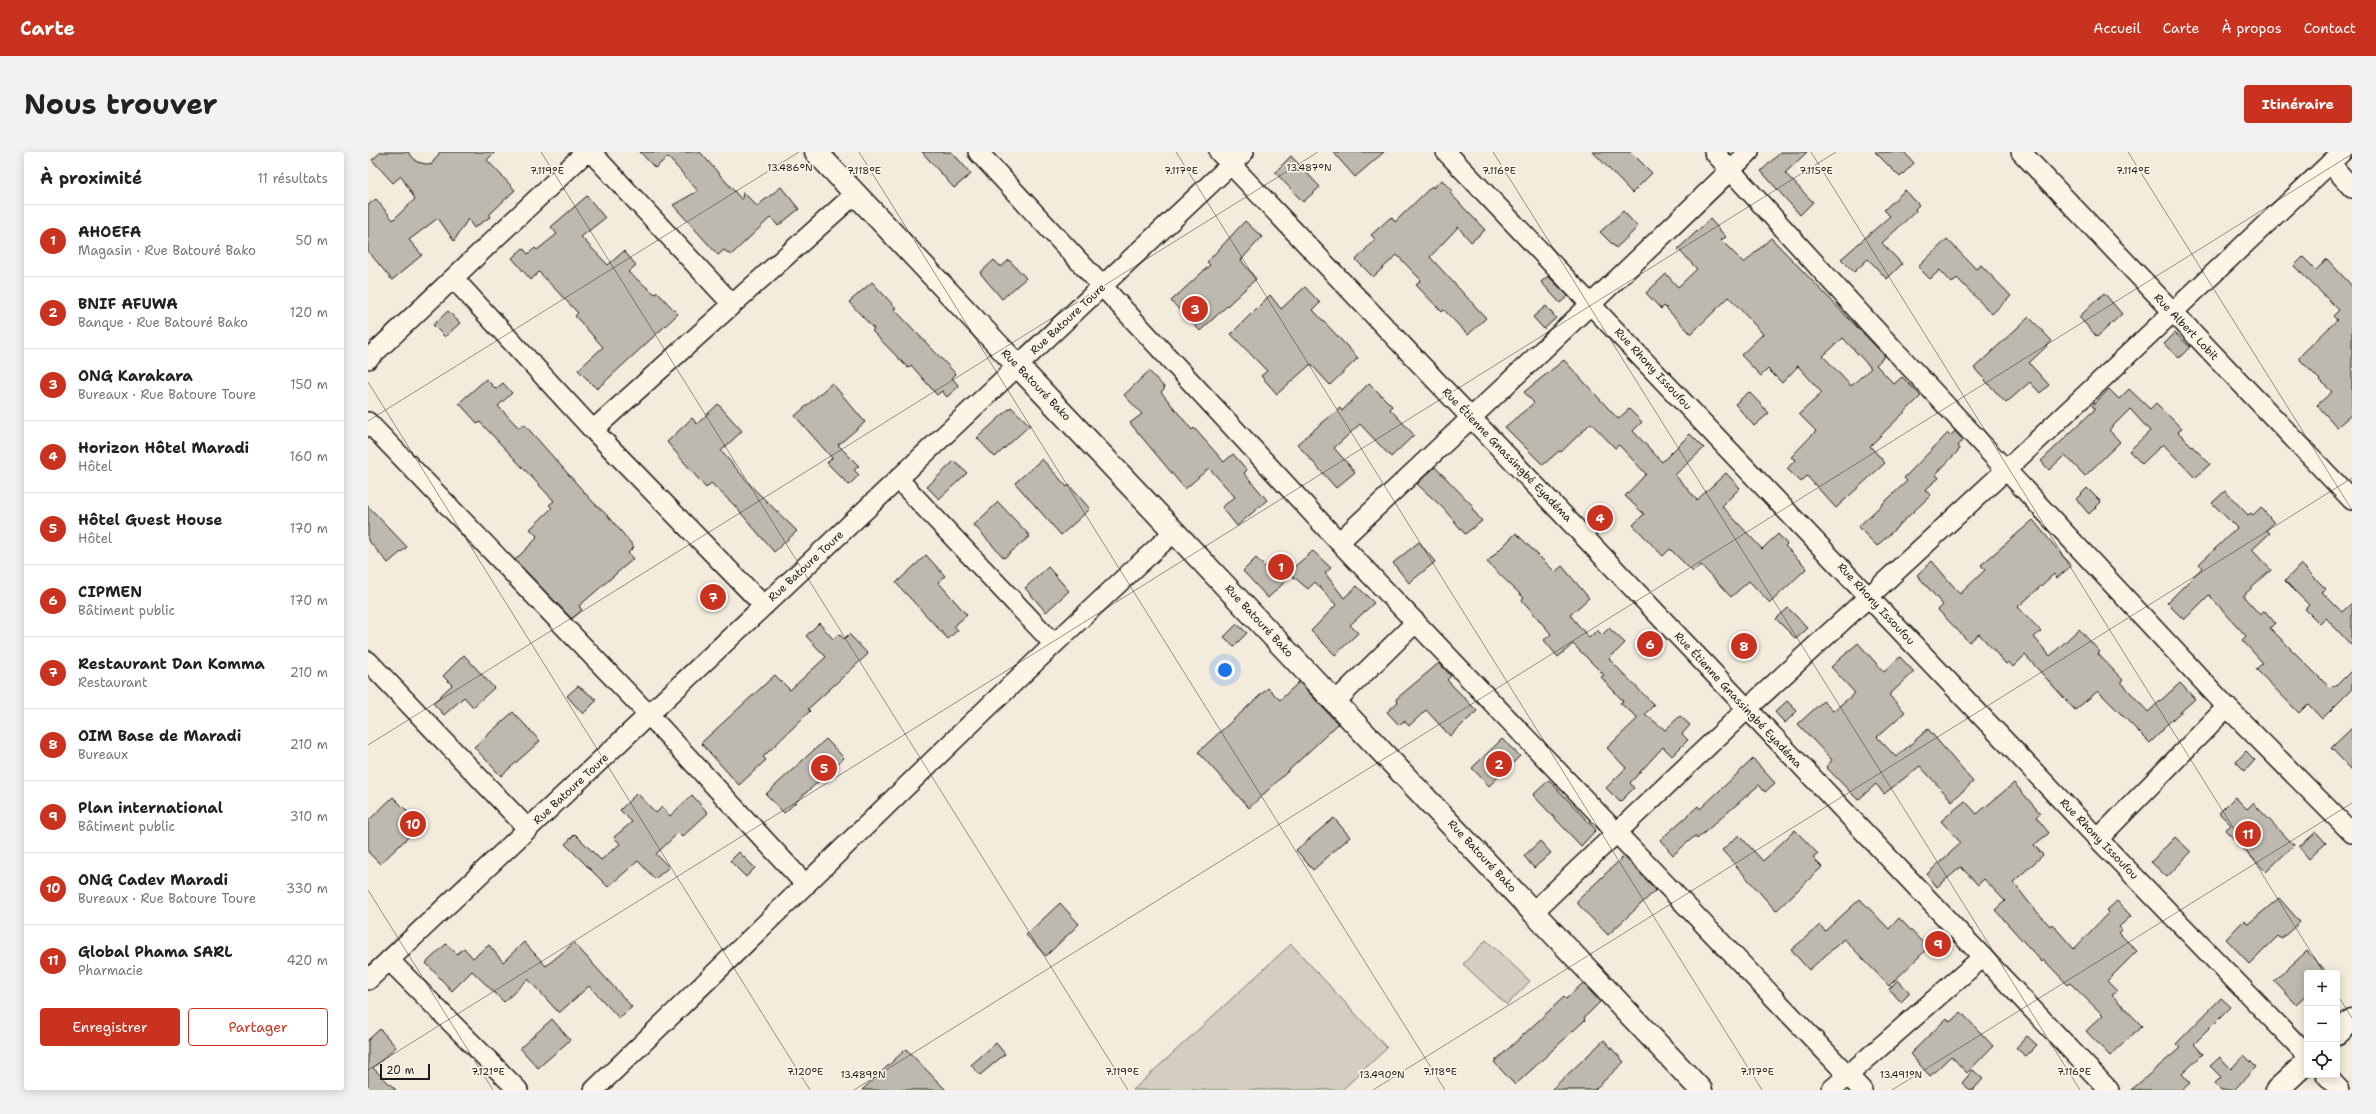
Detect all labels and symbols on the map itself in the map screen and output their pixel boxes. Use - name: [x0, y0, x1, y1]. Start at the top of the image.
- text: 13.486°N: [767, 161, 813, 174]
- text: 13.487°N: [1286, 161, 1332, 174]
- text: 7.119°E: [530, 164, 564, 177]
- text: 7.118°E: [847, 164, 881, 177]
- text: 7.117°E: [1164, 164, 1198, 177]
- text: 7.116°E: [1482, 164, 1516, 177]
- text: 7.115°E: [1799, 164, 1833, 177]
- text: 7.114°E: [2116, 164, 2150, 177]
- street label: Rue Batoure Toure: [1027, 280, 1109, 358]
- street label: Rue Albert Lobit: [2150, 290, 2222, 364]
- pin: 3: [1182, 294, 1208, 324]
- street label: Rue Rhony Issoufou: [1611, 325, 1695, 413]
- street label: Rue Batouré Bako: [998, 346, 1074, 424]
- street label: Rue Étienne Gnassingbé Eyadéma: [1439, 384, 1576, 525]
- pin: 4: [1587, 503, 1613, 533]
- street label: Rue Batoure Toure: [765, 527, 847, 605]
- pin: 1: [1268, 552, 1294, 582]
- street label: Rue Rhony Issoufou: [1834, 560, 1918, 648]
- street label: Rue Batouré Bako: [1221, 581, 1297, 661]
- pin: 7: [700, 582, 726, 612]
- street label: Rue Étienne Gnassingbé Eyadéma: [1671, 628, 1806, 771]
- pin: 6: [1637, 629, 1663, 659]
- pin: 8: [1731, 631, 1757, 661]
- your location: [1215, 660, 1235, 680]
- pin: 2: [1486, 749, 1512, 779]
- street label: Rue Batoure Toure: [530, 750, 612, 828]
- pin: 5: [811, 753, 837, 783]
- street label: Rue Rhony Issoufou: [2056, 795, 2142, 883]
- pin: 10: [400, 809, 426, 839]
- street label: Rue Batouré Bako: [1444, 816, 1520, 896]
- pin: 11: [2235, 819, 2261, 849]
- pin: 9: [1925, 929, 1951, 959]
- scale bar: [380, 1062, 430, 1081]
- text: 7.121°E: [471, 1065, 505, 1078]
- text: 7.120°E: [787, 1065, 823, 1078]
- text: 7.119°E: [1105, 1065, 1139, 1078]
- text: 7.118°E: [1423, 1065, 1457, 1078]
- text: 7.117°E: [1740, 1065, 1774, 1078]
- text: 7.116°E: [2057, 1065, 2091, 1078]
- text: 13.489°N: [840, 1068, 886, 1081]
- text: 13.490°N: [1359, 1068, 1405, 1081]
- text: 13.491°N: [1880, 1068, 1922, 1081]

